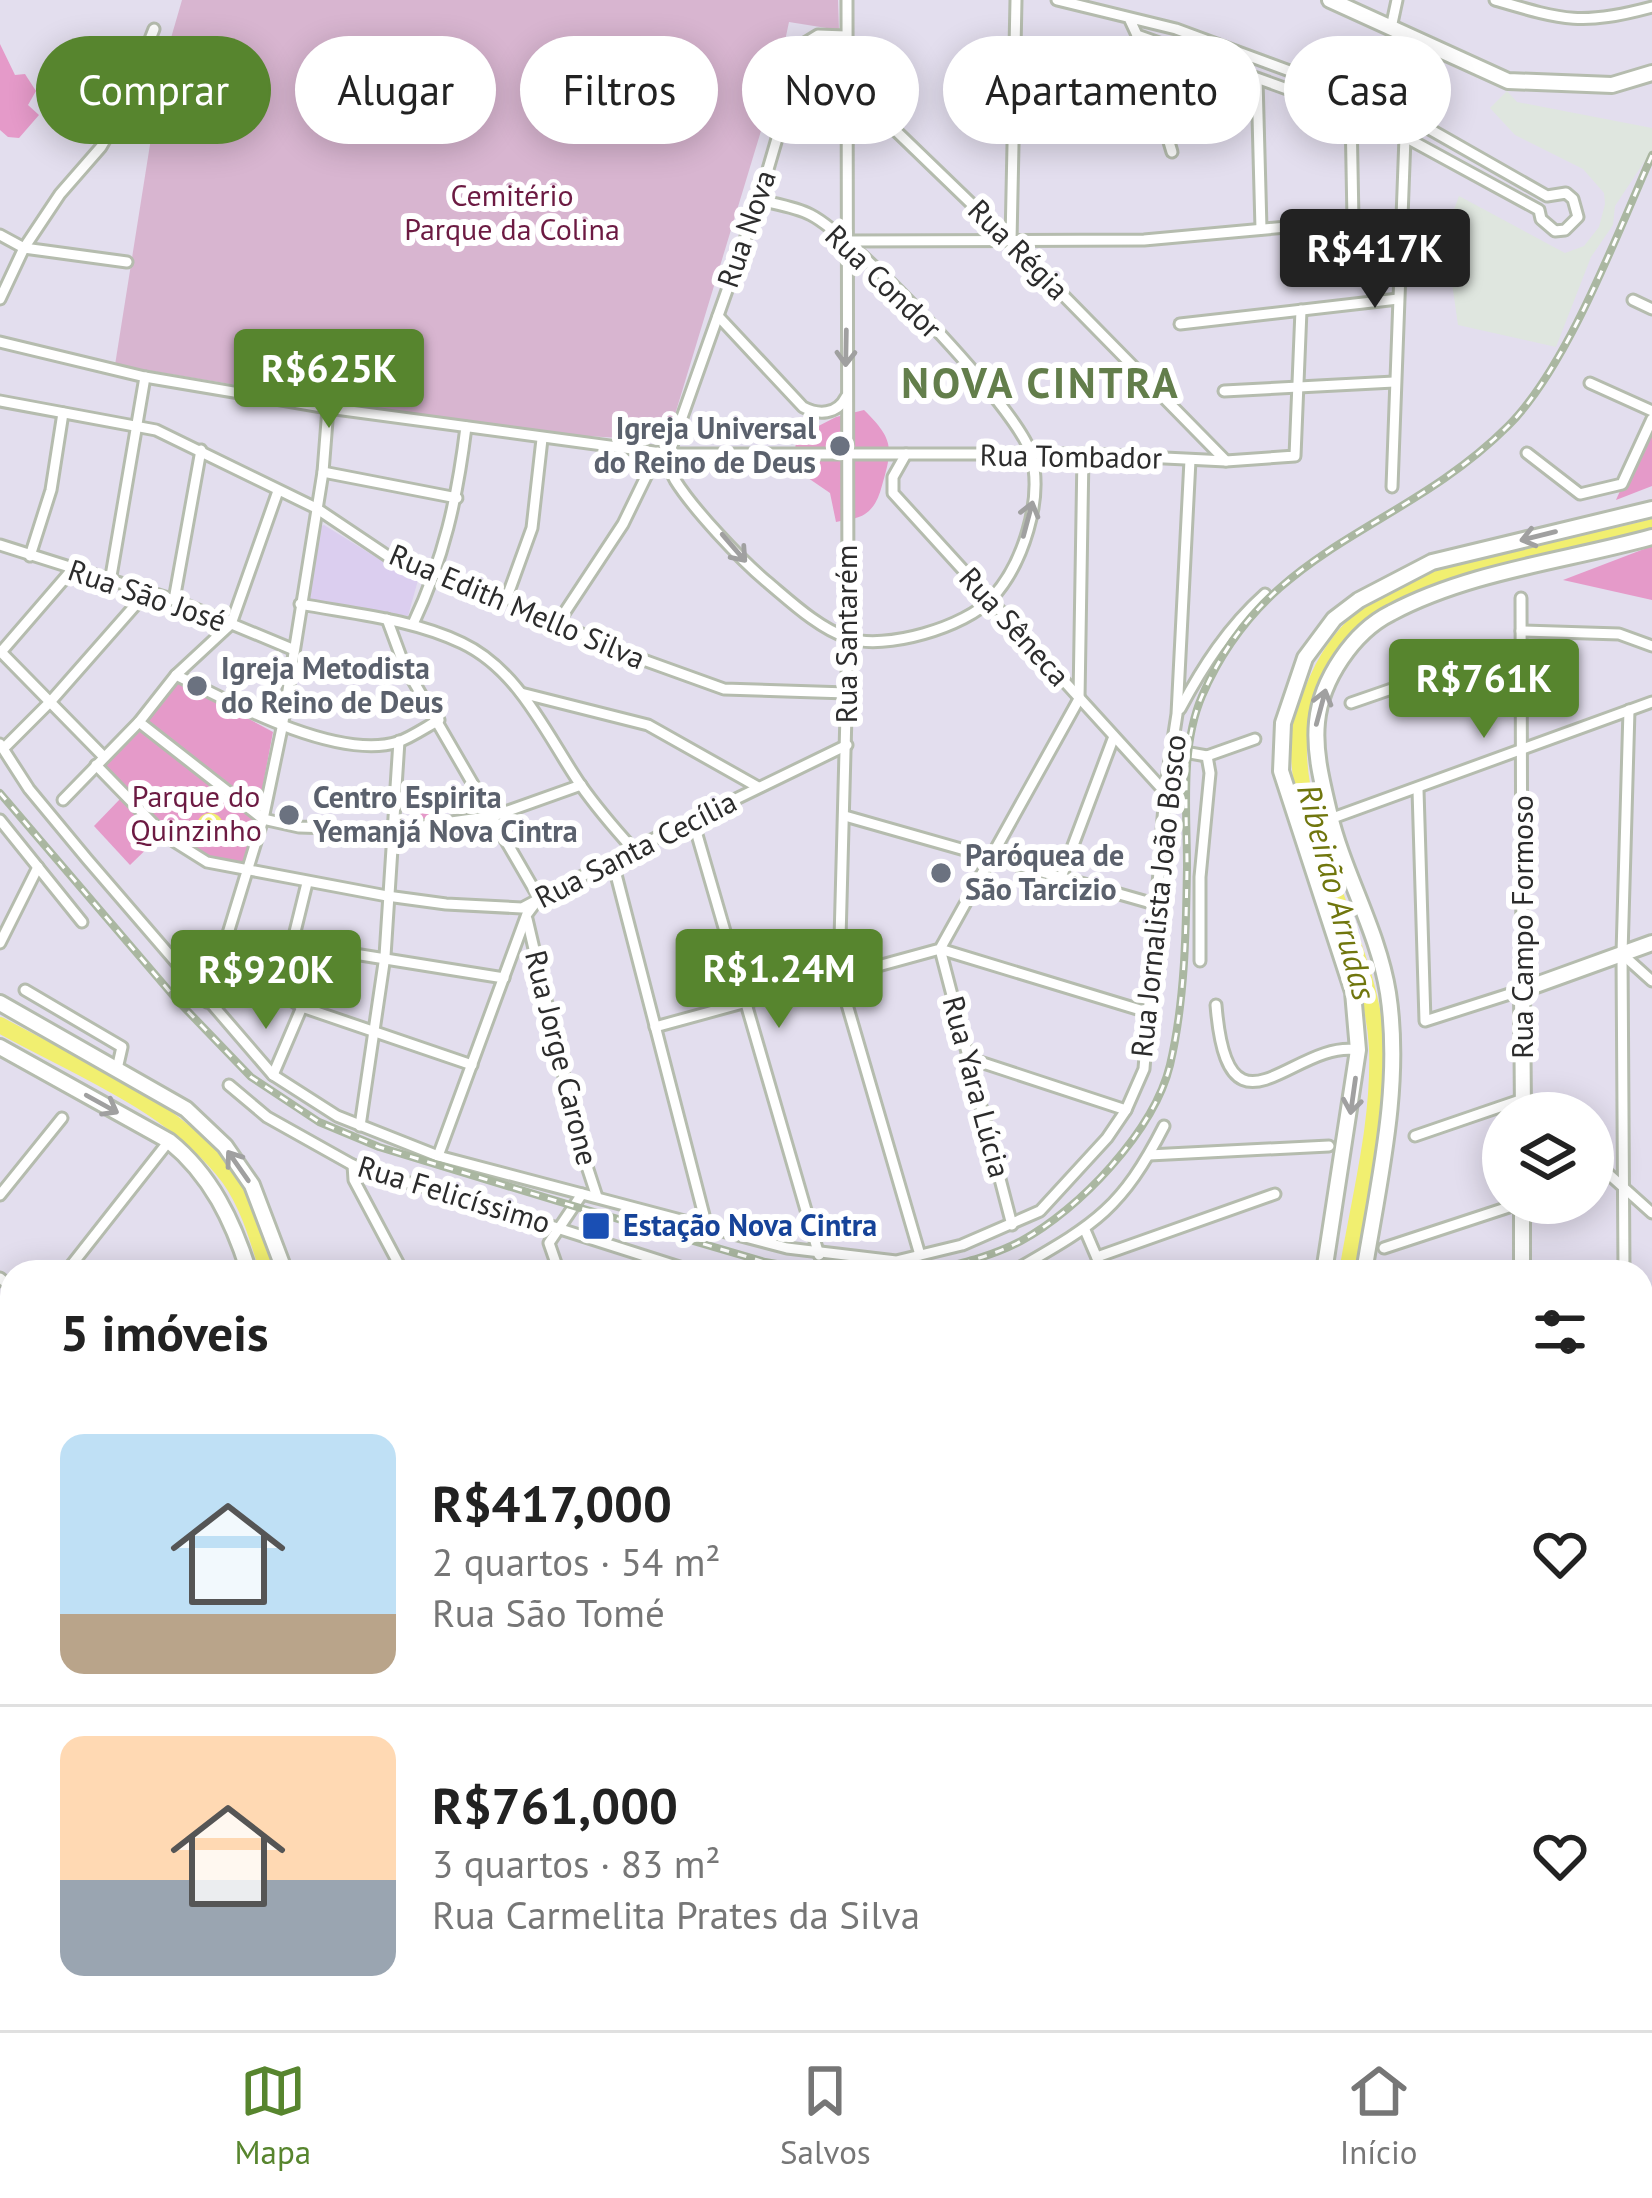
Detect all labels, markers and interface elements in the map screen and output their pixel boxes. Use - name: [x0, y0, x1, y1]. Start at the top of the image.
- chip: Comprar: [36, 36, 271, 144]
- chip: Alugar: [295, 36, 496, 144]
- chip: Filtros: [520, 36, 718, 144]
- chip: Novo: [742, 36, 919, 144]
- chip: Apartamento: [943, 36, 1260, 144]
- chip: Casa: [1284, 36, 1451, 144]
- street label: Rua Nova: [707, 165, 784, 292]
- park label: Cemitério Parque da Colina: [404, 175, 620, 248]
- street label: Rua Régia: [960, 190, 1078, 308]
- pin: R$417K: [1277, 209, 1473, 311]
- street label: Rua Condor: [817, 216, 951, 346]
- text: R$417K: [1307, 222, 1443, 273]
- one-way arrow: [835, 328, 858, 367]
- pin: R$625K: [231, 329, 427, 431]
- text: R$625K: [261, 342, 397, 393]
- district label: NOVA CINTRA: [901, 355, 1181, 410]
- place label: Igreja Universal do Reino de Deus: [594, 408, 816, 481]
- marker: Igreja Universal do Reino de Deus: [827, 433, 853, 459]
- street label: Rua Tombador: [979, 434, 1163, 477]
- one-way arrow: [1018, 500, 1040, 538]
- one-way arrow: [1520, 526, 1558, 549]
- one-way arrow: [720, 532, 747, 562]
- street label: Rua Edith Mello Silva: [384, 534, 651, 677]
- street label: Rua Santarém: [826, 545, 865, 723]
- street label: Rua São José: [64, 549, 231, 640]
- street label: Rua Sêneca: [951, 558, 1079, 694]
- pin: R$761K: [1386, 639, 1582, 741]
- place label: Igreja Metodista do Reino de Deus: [221, 648, 443, 721]
- text: R$761K: [1416, 652, 1552, 703]
- marker: Igreja Metodista do Reino de Deus: [184, 673, 210, 699]
- one-way arrow: [1311, 689, 1333, 727]
- street label: Rua Jornalista João Bosco: [1121, 733, 1194, 1059]
- park label: Parque do Quinzinho: [130, 776, 262, 849]
- place label: Centro Espirita Yemanjá Nova Cintra: [312, 777, 578, 850]
- water label: Ribeirão Arrudas: [1288, 779, 1387, 1004]
- street label: Rua Santa Cecília: [528, 781, 743, 916]
- street label: Rua Campo Formoso: [1502, 795, 1541, 1059]
- marker: Centro Espirita Yemanjá Nova Cintra: [276, 802, 302, 828]
- place label: Paróquea de São Tarcizio: [965, 835, 1124, 908]
- marker: Paróquea de São Tarcizio: [928, 860, 954, 886]
- pin: R$1.24M: [668, 929, 890, 1031]
- pin: R$920K: [168, 930, 364, 1032]
- text: R$1.24M: [703, 942, 855, 993]
- text: R$920K: [198, 943, 334, 994]
- street label: Rua Jorge Carone: [517, 946, 608, 1169]
- street label: Rua Yara Lúcia: [934, 992, 1020, 1182]
- one-way arrow: [1341, 1076, 1364, 1115]
- map controls: [1482, 1092, 1614, 1224]
- button: layers: [1482, 1092, 1614, 1224]
- one-way arrow: [84, 1093, 119, 1116]
- street label: Rua Felicíssimo: [353, 1146, 556, 1241]
- one-way arrow: [226, 1150, 251, 1183]
- place label: Estação Nova Cintra: [623, 1205, 877, 1244]
- marker: Estação Nova Cintra: [580, 1210, 612, 1242]
- text: 5 imóveis: [60, 1299, 269, 1365]
- icon: filters: [1527, 1299, 1593, 1365]
- text: R$417,000: [432, 1470, 672, 1536]
- icon: home: [156, 1482, 300, 1626]
- icon: heart: [1527, 1521, 1593, 1587]
- text: 2 quartos · 54 m²: [432, 1536, 721, 1587]
- text: Rua São Tomé: [432, 1587, 665, 1638]
- text: R$761,000: [432, 1772, 678, 1838]
- icon: home: [156, 1784, 300, 1928]
- icon: heart: [1527, 1823, 1593, 1889]
- text: 3 quartos · 83 m²: [432, 1838, 721, 1889]
- text: Rua Carmelita Prates da Silva: [432, 1889, 920, 1940]
- tab: Mapa: [234, 2058, 311, 2173]
- tab: Salvos: [780, 2058, 871, 2173]
- tab: Início: [1340, 2058, 1418, 2173]

